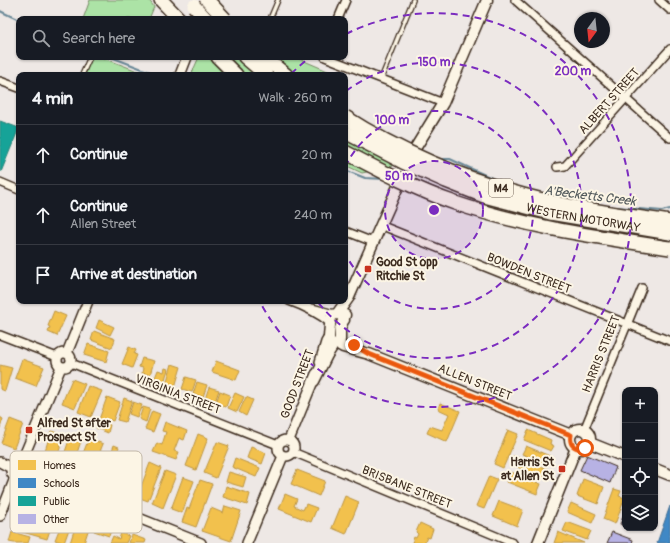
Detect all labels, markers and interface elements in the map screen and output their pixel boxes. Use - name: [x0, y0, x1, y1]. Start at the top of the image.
- north arrow: [574, 12, 610, 48]
- search box: [16, 16, 348, 60]
- icon: search: [30, 27, 52, 49]
- text: Search here: [62, 29, 135, 48]
- text: 150 m: [418, 55, 451, 70]
- text: 200 m: [555, 64, 592, 79]
- street label: ALBERT STREET: [576, 65, 643, 137]
- text: 4 min: [32, 88, 73, 109]
- text: Walk · 260 m: [258, 90, 332, 106]
- text: 100 m: [375, 113, 410, 128]
- icon: ahead: [32, 144, 54, 166]
- text: Continue: [70, 145, 128, 164]
- text: 20 m: [301, 147, 332, 163]
- text: 50 m: [385, 169, 413, 184]
- road number: M4: [489, 179, 513, 197]
- water label: A'Becketts Creek: [543, 182, 638, 210]
- text: Continue: [70, 197, 128, 216]
- street label: WESTERN MOTORWAY: [524, 200, 642, 236]
- centre of rings: [427, 203, 441, 217]
- icon: ahead: [32, 204, 54, 226]
- text: 240 m: [294, 207, 332, 223]
- text: Allen Street: [70, 216, 136, 232]
- street label: BOWDEN STREET: [485, 250, 573, 297]
- place label: Good St opp Ritchie St: [376, 255, 438, 284]
- icon: arrive: [32, 264, 54, 286]
- marker: Good St opp Ritchie St: [363, 264, 373, 274]
- text: Arrive at destination: [70, 265, 197, 284]
- street label: HARRIS STREET: [579, 313, 624, 395]
- route end: [345, 336, 363, 354]
- street label: GOOD STREET: [277, 347, 318, 421]
- street label: ALLEN STREET: [436, 361, 514, 404]
- street label: VIRGINIA STREET: [133, 371, 223, 418]
- map controls: [622, 387, 658, 531]
- button: +: [622, 387, 658, 423]
- place label: Alfred St after Prospect St: [37, 416, 112, 445]
- button: −: [622, 423, 658, 459]
- marker: Alfred St after Prospect St: [24, 425, 34, 435]
- route start: [576, 439, 594, 457]
- legend: [10, 451, 142, 533]
- place label: Harris St at Allen St: [501, 455, 555, 484]
- text: Homes: [43, 459, 76, 472]
- button: locate: [622, 459, 658, 495]
- street label: BRISBANE STREET: [360, 463, 454, 512]
- marker: Harris St at Allen St: [557, 464, 567, 474]
- text: Schools: [43, 477, 80, 490]
- text: Public: [43, 495, 71, 508]
- button: layers: [622, 495, 658, 531]
- text: Other: [43, 513, 69, 526]

